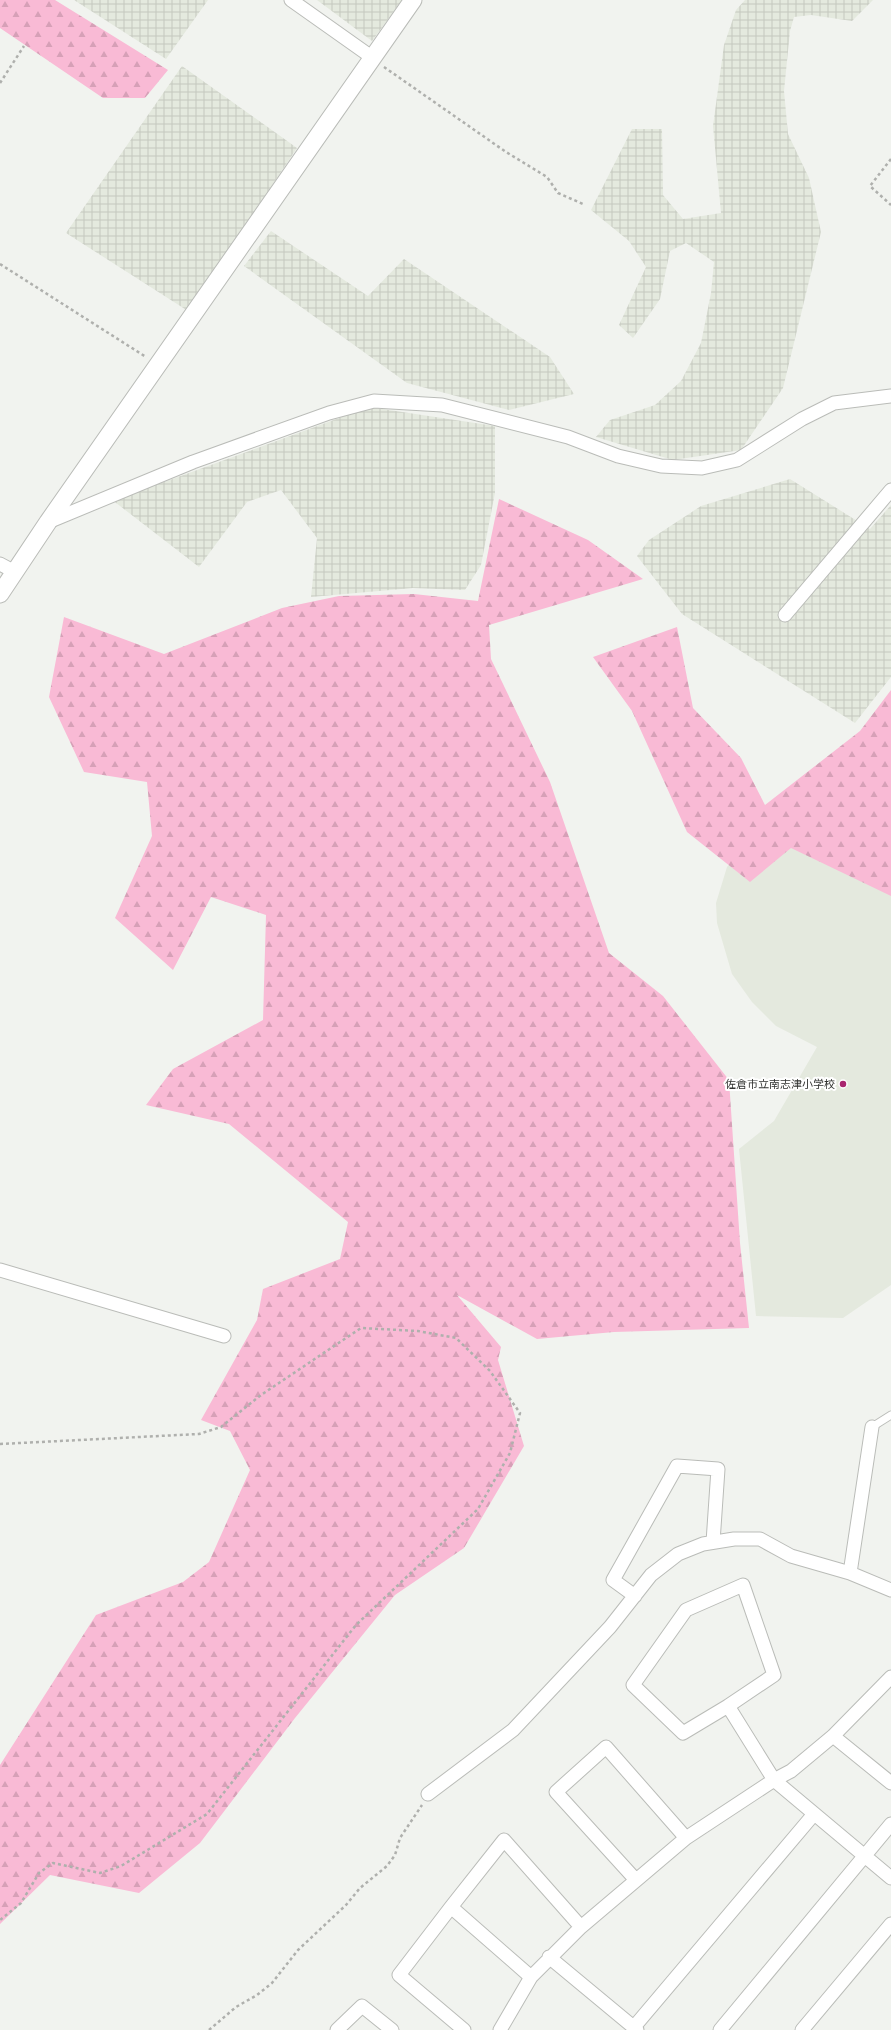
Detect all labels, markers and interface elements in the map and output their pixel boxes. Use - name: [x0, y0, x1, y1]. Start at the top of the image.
- place label: 佐倉市立南志津小学校: [725, 1077, 835, 1091]
- marker: 佐倉市立南志津小学校: [838, 1079, 848, 1089]

